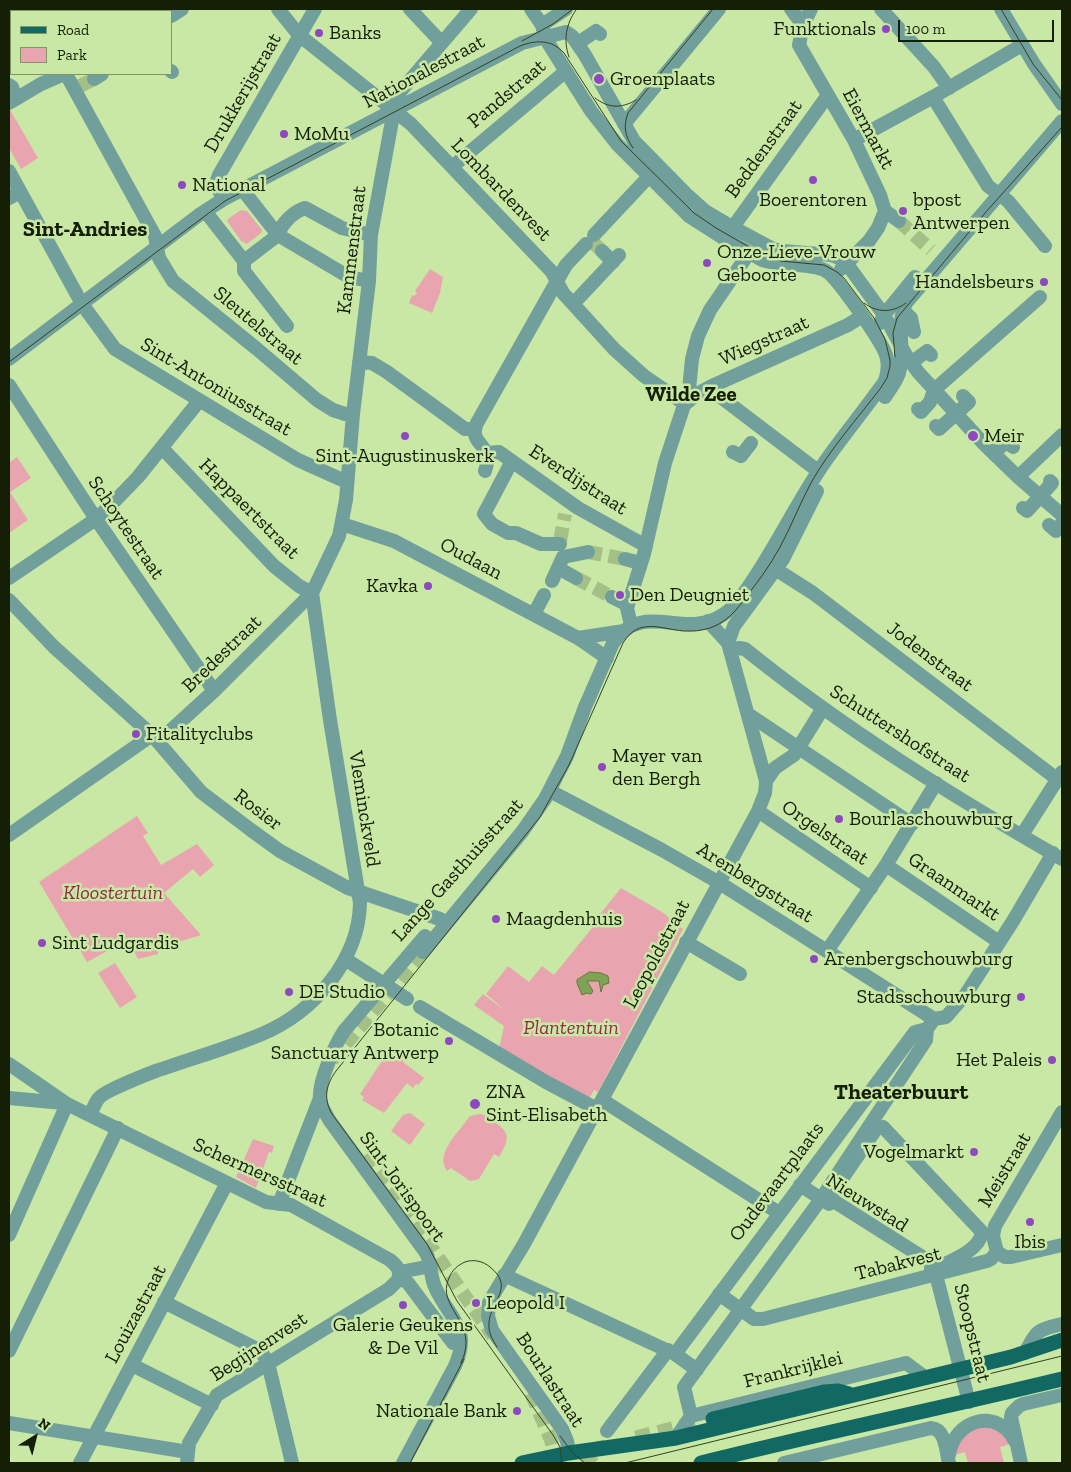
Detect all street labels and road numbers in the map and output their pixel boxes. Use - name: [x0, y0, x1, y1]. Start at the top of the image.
- street label: Drukkerijstraat: [199, 29, 287, 157]
- street label: Nationalestraat: [359, 30, 489, 114]
- street label: Pandstraat: [463, 54, 551, 134]
- street label: Eiermarkt: [837, 84, 899, 174]
- street label: Beddenstraat: [720, 95, 808, 203]
- street label: Lombardenvest: [446, 133, 556, 247]
- street label: Kammenstraat: [332, 184, 372, 316]
- street label: Sleutelstraat: [208, 281, 308, 371]
- street label: Wiegstraat: [715, 311, 813, 371]
- street label: Sint-Antoniusstraat: [136, 332, 296, 442]
- street label: Everdijstraat: [524, 439, 632, 521]
- street label: Happaertstraat: [194, 454, 304, 564]
- street label: Schoytestraat: [83, 472, 169, 584]
- street label: Oudaan: [436, 533, 506, 585]
- street label: Bredestraat: [177, 610, 267, 698]
- street label: Jodenstraat: [882, 617, 978, 697]
- street label: Schuttershofstraat: [825, 680, 975, 788]
- street label: Vleminckveld: [343, 749, 385, 869]
- street label: Rosier: [229, 784, 287, 836]
- street label: Lange Gasthuisstraat: [387, 793, 529, 947]
- street label: Orgelstraat: [777, 795, 873, 871]
- street label: Arenbergstraat: [692, 838, 818, 928]
- street label: Graanmarkt: [903, 847, 1005, 927]
- street label: Leopoldstraat: [618, 896, 696, 1012]
- street label: Oudevaartplaats: [724, 1118, 830, 1246]
- street label: Sint-Jorispoort: [354, 1127, 450, 1247]
- street label: Meistraat: [973, 1128, 1037, 1212]
- street label: Schermersstraat: [189, 1133, 331, 1213]
- street label: Nieuwstad: [821, 1168, 913, 1238]
- street label: Tabakvest: [853, 1242, 943, 1286]
- street label: Louizastraat: [100, 1261, 172, 1367]
- street label: Stoopstraat: [948, 1281, 996, 1385]
- street label: Begijnenvest: [206, 1307, 312, 1387]
- street label: Bourlastraat: [510, 1328, 590, 1432]
- street label: Frankrijklei: [741, 1346, 845, 1394]

